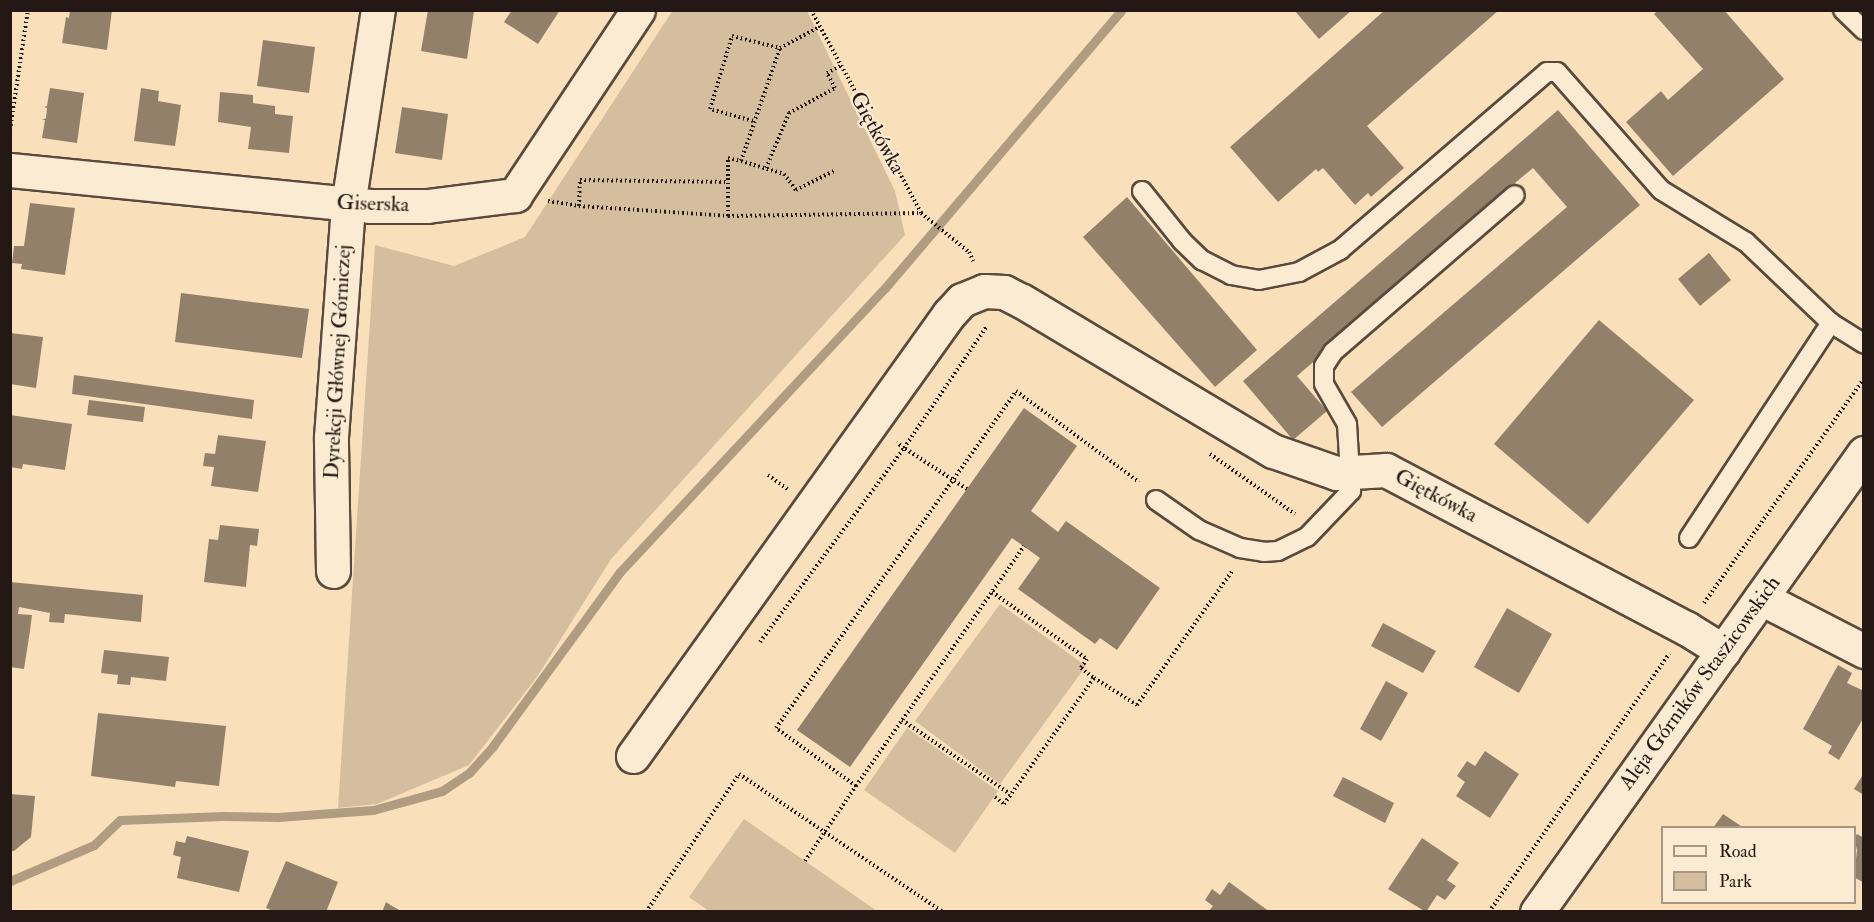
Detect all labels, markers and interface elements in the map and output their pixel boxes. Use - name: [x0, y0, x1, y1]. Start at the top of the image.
- street label: Giętkówka: [844, 88, 910, 178]
- street label: Giserska: [336, 190, 410, 218]
- street label: Dyrekcji Głównej Górniczej: [319, 244, 357, 480]
- street label: Giętkówka: [1390, 464, 1482, 528]
- street label: Aleja Górników Staszicowskich: [1614, 571, 1786, 795]
- legend: [1661, 826, 1856, 904]
- text: Road: [1719, 840, 1757, 863]
- text: Park: [1719, 870, 1752, 893]

